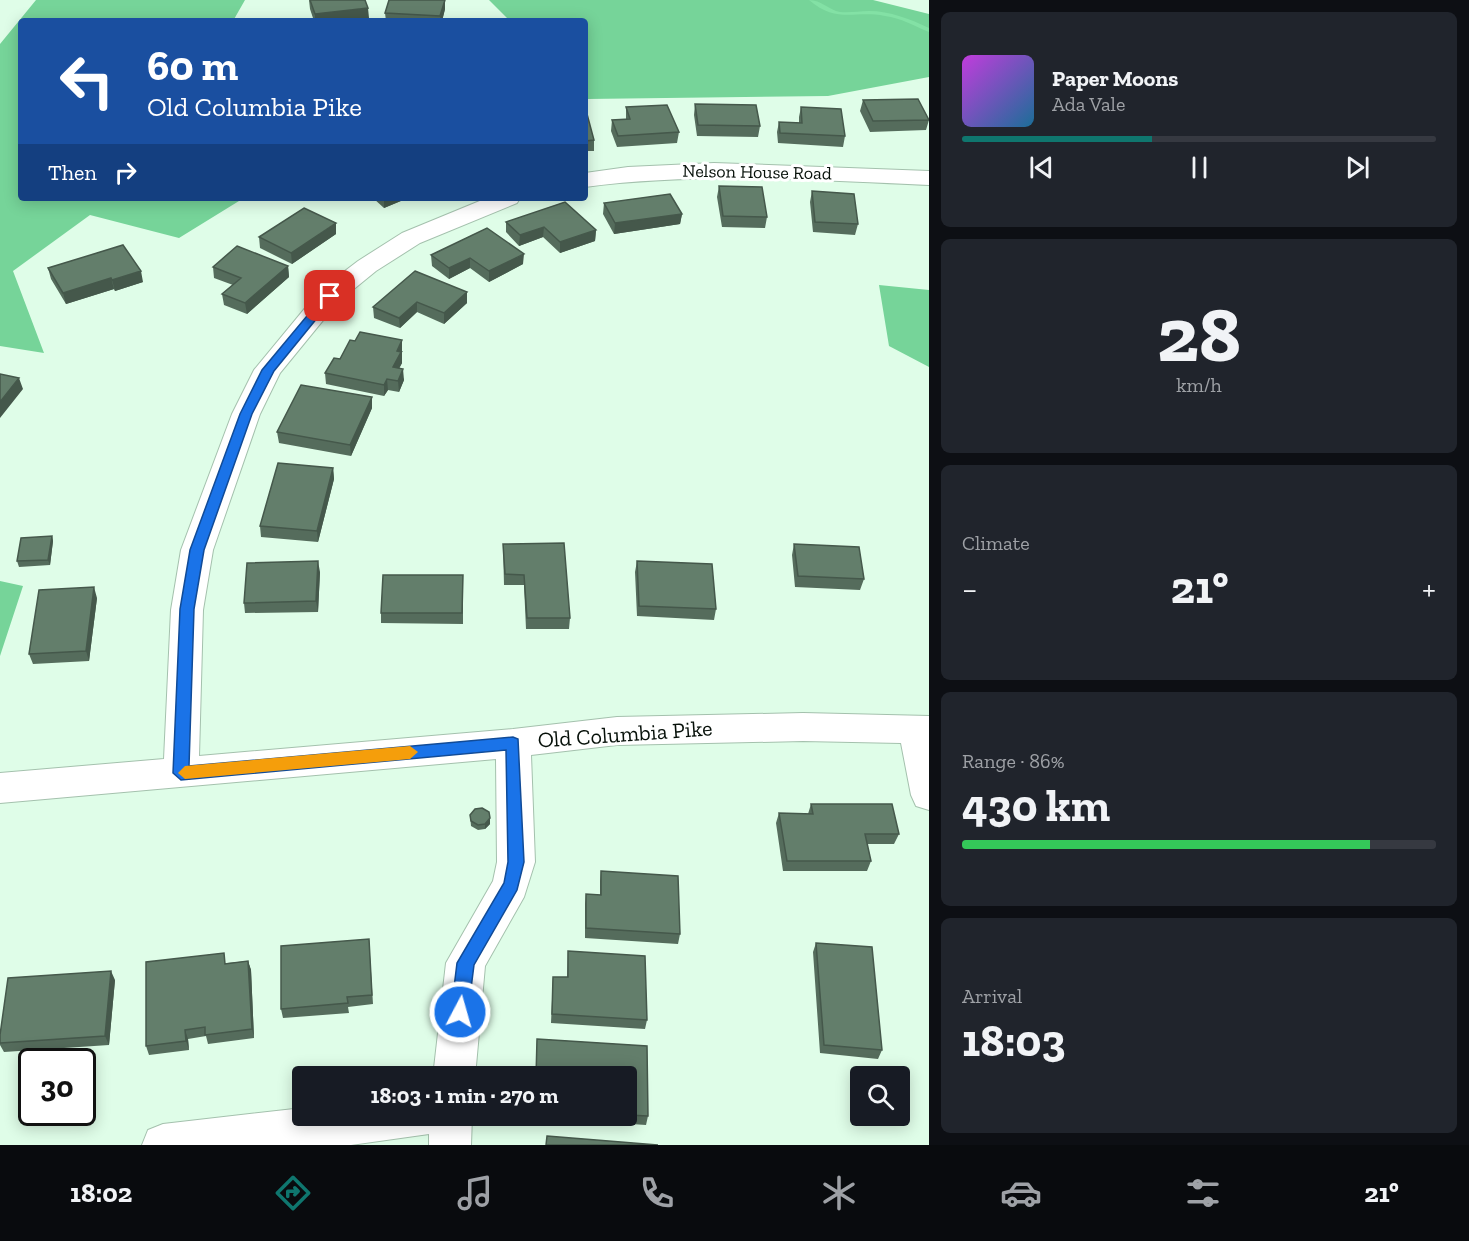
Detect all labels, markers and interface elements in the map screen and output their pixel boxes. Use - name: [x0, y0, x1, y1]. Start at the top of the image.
- text: 60 m: [147, 40, 238, 91]
- icon: left: [48, 42, 126, 120]
- text: Paper Moons: [1052, 65, 1178, 92]
- text: Old Columbia Pike: [147, 91, 362, 123]
- text: Ada Vale: [1052, 92, 1125, 116]
- icon: previous: [1025, 151, 1058, 184]
- icon: pause: [1183, 151, 1216, 184]
- icon: next: [1341, 151, 1374, 184]
- icon: right: [109, 156, 142, 189]
- text: Then: [48, 159, 97, 186]
- street label: Nelson House Road: [682, 160, 832, 184]
- pin: [304, 270, 355, 321]
- icon: arrive: [313, 279, 346, 312]
- text: 28: [1157, 287, 1241, 381]
- text: km/h: [1176, 373, 1222, 397]
- text: Climate: [962, 531, 1030, 555]
- text: 21°: [1171, 561, 1229, 615]
- text: −: [962, 569, 977, 608]
- text: +: [1422, 569, 1436, 608]
- street label: Old Columbia Pike: [537, 714, 713, 754]
- text: Range · 86%: [962, 749, 1064, 773]
- text: 430 km: [962, 779, 1110, 833]
- position arrow: [428, 980, 492, 1044]
- text: Arrival: [962, 984, 1022, 1008]
- text: 18:03: [962, 1014, 1066, 1068]
- speed limit sign: 30: [18, 1048, 96, 1126]
- map controls: [850, 1066, 910, 1126]
- button: search: [850, 1066, 910, 1126]
- text: 18:03 · 1 min · 270 m: [371, 1082, 558, 1109]
- icon: directions: [272, 1172, 314, 1214]
- icon: music: [454, 1172, 496, 1214]
- icon: phone: [636, 1172, 678, 1214]
- icon: climate: [818, 1172, 860, 1214]
- icon: car: [1000, 1172, 1042, 1214]
- icon: filters: [1182, 1172, 1224, 1214]
- text: 18:02: [70, 1177, 132, 1209]
- text: 21°: [1364, 1177, 1399, 1209]

